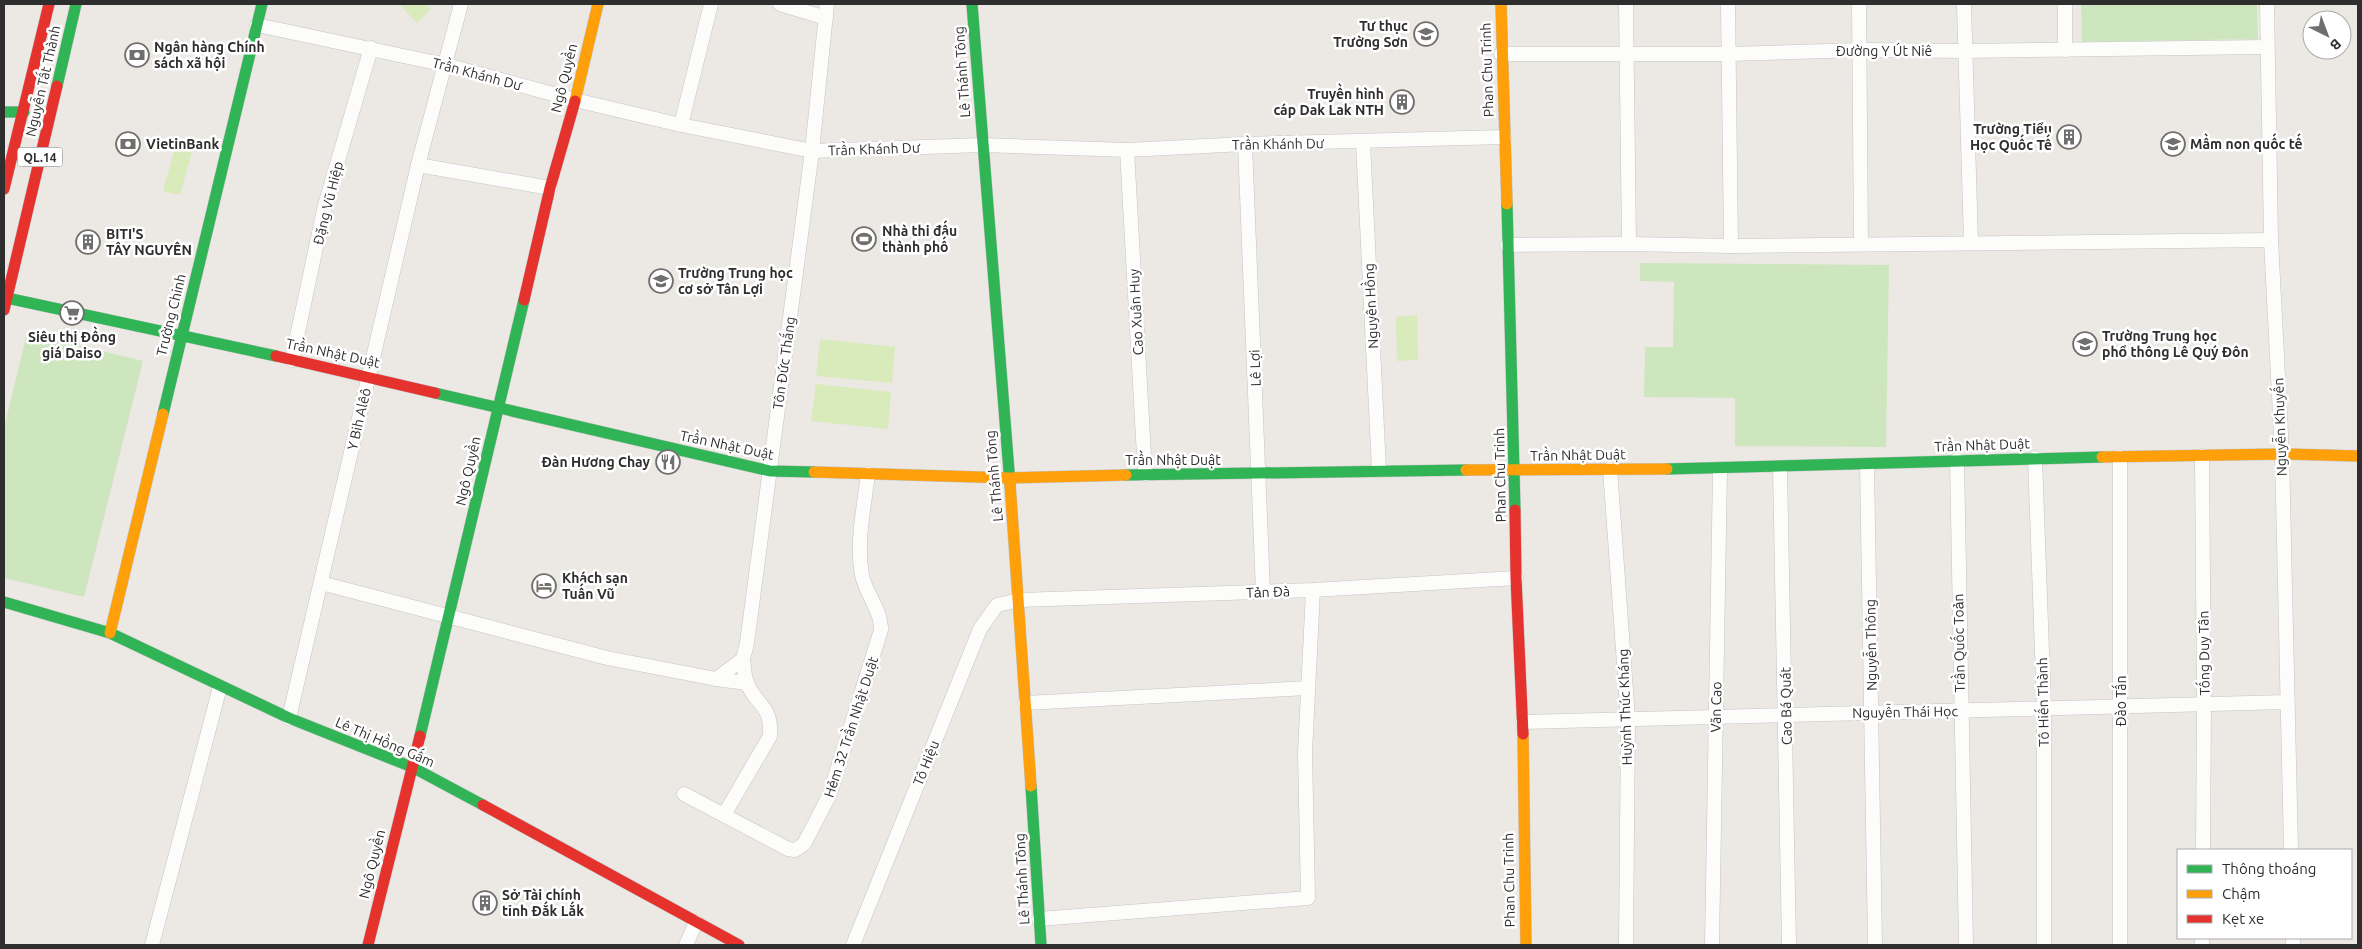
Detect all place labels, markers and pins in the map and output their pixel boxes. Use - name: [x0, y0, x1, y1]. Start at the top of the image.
- place label: Tư thục Trường Sơn: [1333, 18, 1408, 50]
- school or university icon: Tư thục Trường Sơn: [1413, 21, 1439, 47]
- place label: Ngân hàng Chính sách xã hội: [154, 39, 265, 71]
- bank icon: Ngân hàng Chính sách xã hội: [124, 42, 150, 68]
- place label: Truyền hình cáp Dak Lak NTH: [1274, 83, 1384, 118]
- building icon: Truyền hình cáp Dak Lak NTH: [1389, 89, 1415, 115]
- place label: Trường Tiểu Học Quốc Tế: [1970, 121, 2052, 153]
- building icon: Trường Tiểu Học Quốc Tế: [2056, 124, 2082, 150]
- bank icon: VietinBank: [115, 131, 141, 157]
- school or university icon: Mầm non quốc tế: [2160, 131, 2186, 157]
- place label: Mầm non quốc tế: [2190, 133, 2303, 152]
- place label: VietinBank: [146, 136, 219, 152]
- place label: Nhà thi đấu thành phố: [882, 220, 957, 255]
- place label: BITI'S TÂY NGUYÊN: [106, 226, 192, 258]
- sports icon: Nhà thi đấu thành phố: [851, 226, 877, 252]
- building icon: BITI'S TÂY NGUYÊN: [75, 229, 101, 255]
- place label: Trường Trung học cơ sở Tân Lợi: [678, 265, 793, 297]
- school or university icon: Trường Trung học cơ sở Tân Lợi: [648, 268, 674, 294]
- supermarket icon: Siêu thị Đồng giá Daiso: [59, 300, 85, 326]
- place label: Siêu thị Đồng giá Daiso: [28, 326, 116, 361]
- place label: Trường Trung học phổ thông Lê Quý Đôn: [2102, 328, 2249, 360]
- school or university icon: Trường Trung học phổ thông Lê Quý Đôn: [2072, 331, 2098, 357]
- restaurant icon: Đàn Hương Chay: [655, 449, 681, 475]
- place label: Đàn Hương Chay: [542, 454, 651, 470]
- place label: Khách sạn Tuấn Vũ: [562, 570, 628, 602]
- hotel icon: Khách sạn Tuấn Vũ: [531, 573, 557, 599]
- place label: Sở Tài chính tỉnh Đắk Lắk: [502, 887, 584, 919]
- building icon: Sở Tài chính tỉnh Đắk Lắk: [472, 890, 498, 916]

